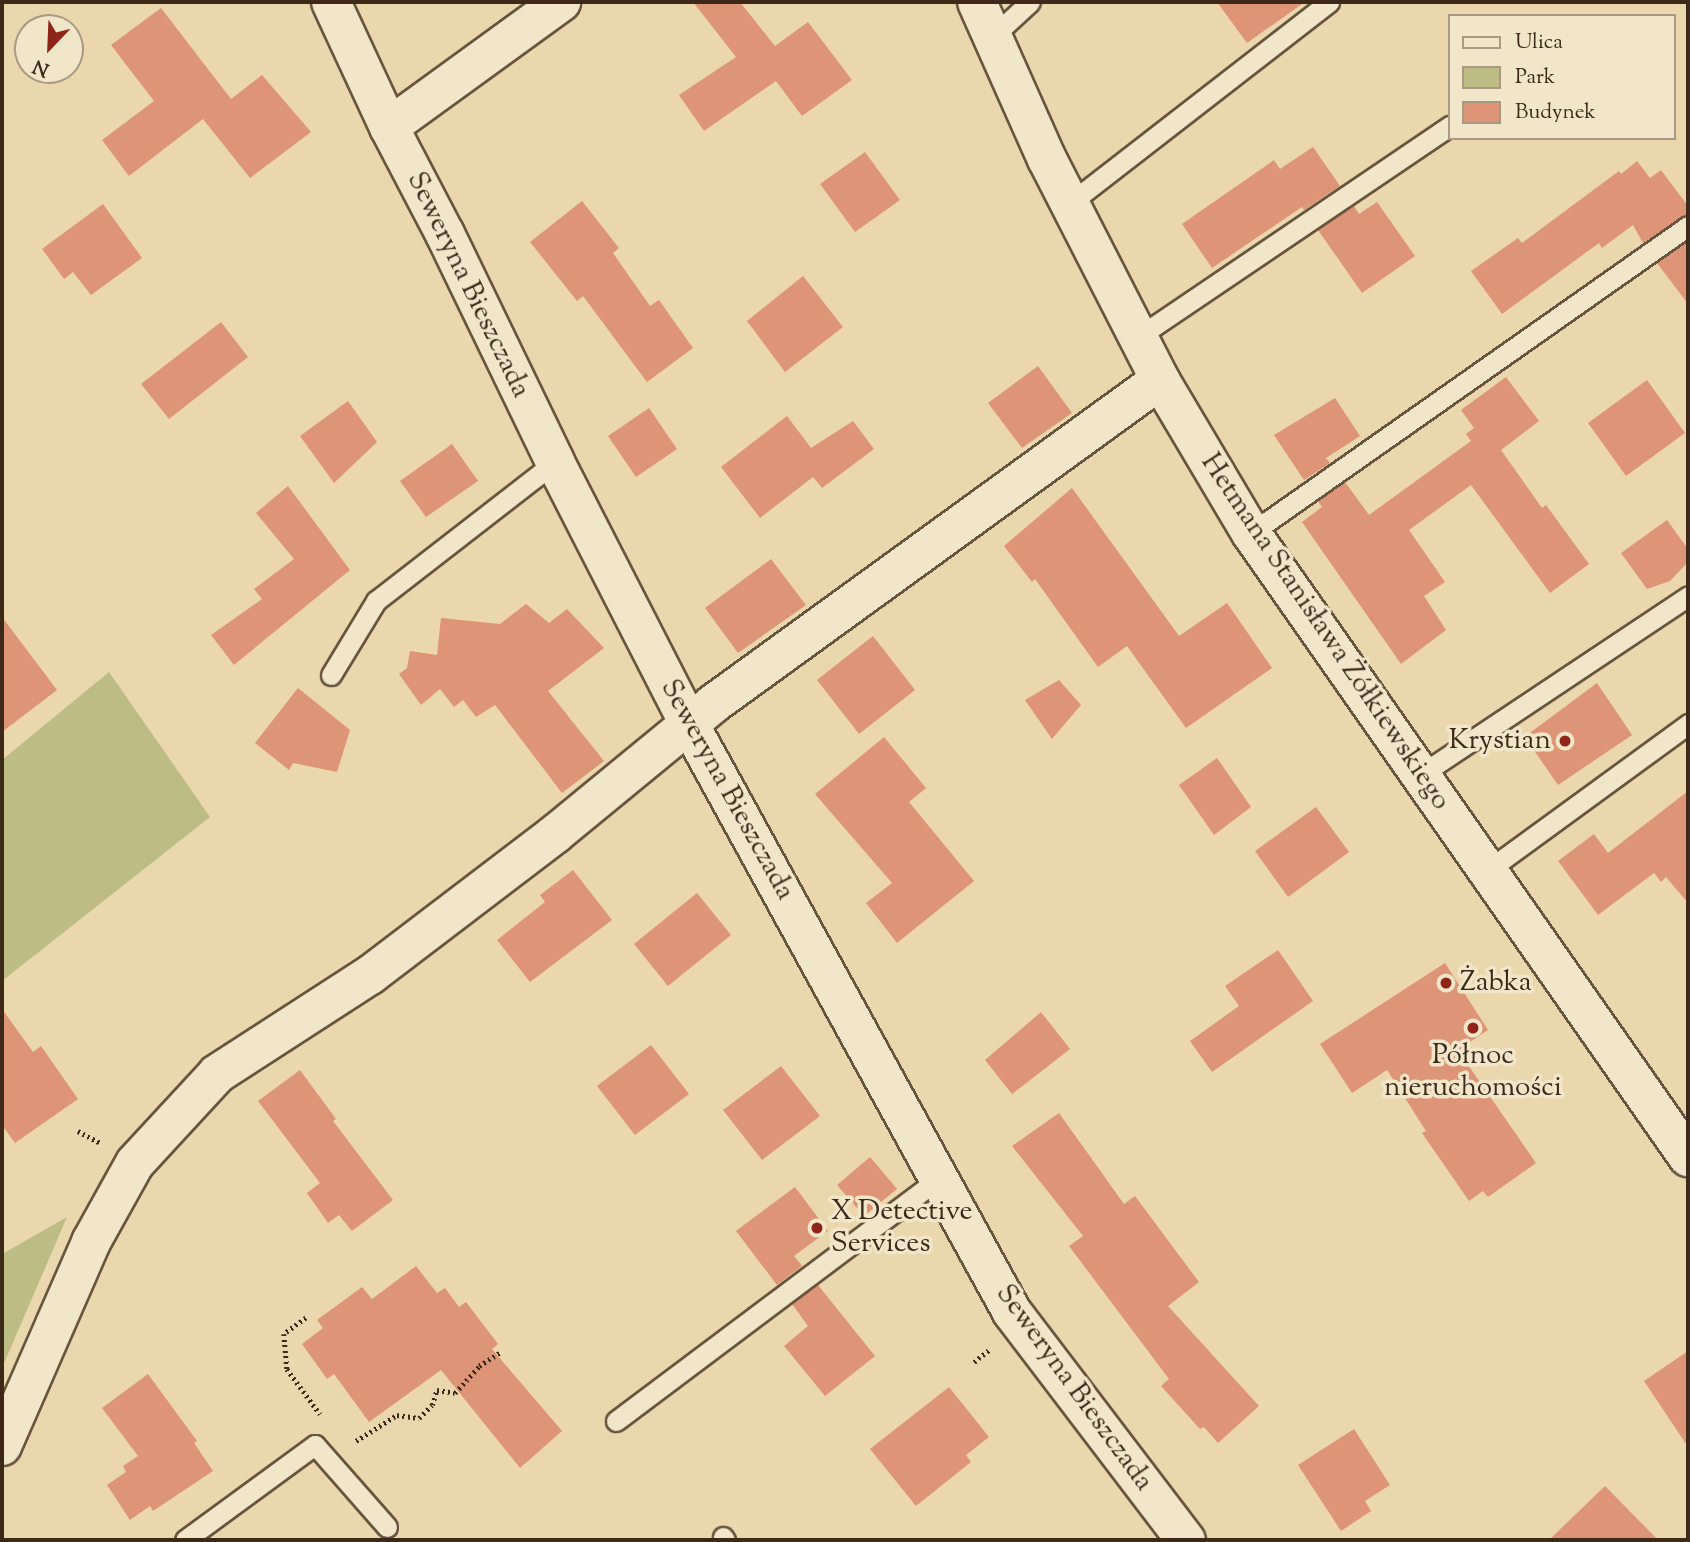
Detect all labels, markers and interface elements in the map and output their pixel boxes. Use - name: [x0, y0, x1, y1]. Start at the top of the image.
- north arrow: [14, 14, 84, 84]
- legend: [1448, 14, 1676, 140]
- text: Ulica: [1515, 28, 1563, 58]
- text: N: [29, 52, 54, 82]
- text: Park: [1515, 63, 1555, 93]
- text: Budynek: [1515, 98, 1596, 128]
- street label: Seweryna Bieszczada: [399, 167, 537, 403]
- street label: Hetmana Stanisława Żółkiewskiego: [1193, 447, 1457, 817]
- street label: Seweryna Bieszczada: [652, 674, 802, 906]
- place label: Krystian: [1449, 724, 1551, 758]
- marker: Krystian: [1557, 733, 1573, 749]
- place label: Żabka: [1460, 966, 1532, 1000]
- marker: Żabka: [1438, 975, 1454, 991]
- marker: Północ nieruchomości: [1465, 1020, 1481, 1036]
- place label: Północ nieruchomości: [1384, 1039, 1562, 1105]
- place label: X Detective Services: [831, 1195, 972, 1261]
- marker: X Detective Services: [809, 1220, 825, 1236]
- street label: Seweryna Bieszczada: [988, 1278, 1160, 1498]

